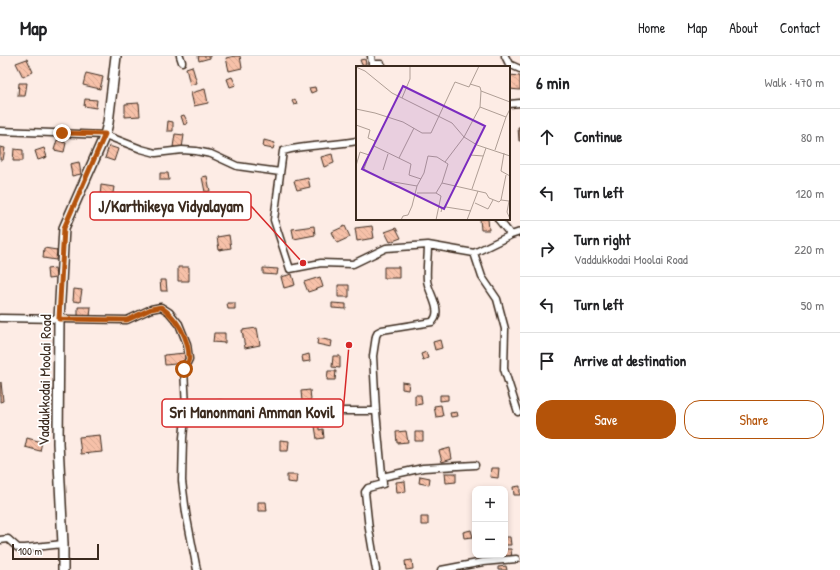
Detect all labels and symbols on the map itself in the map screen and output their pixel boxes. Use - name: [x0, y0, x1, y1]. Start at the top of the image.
- inset map: [356, 66, 510, 220]
- route end: [53, 124, 71, 142]
- callout: J/Karthikeya Vidyalayam: [90, 192, 251, 220]
- text: J/Karthikeya Vidyalayam: [98, 195, 244, 218]
- street label: Vaddukkodai Moolai Road: [33, 314, 56, 446]
- route start: [175, 360, 193, 378]
- callout: Sri Manonmani Amman Kovil: [162, 399, 343, 427]
- text: Sri Manonmani Amman Kovil: [170, 401, 335, 423]
- scale bar: [12, 542, 99, 561]

